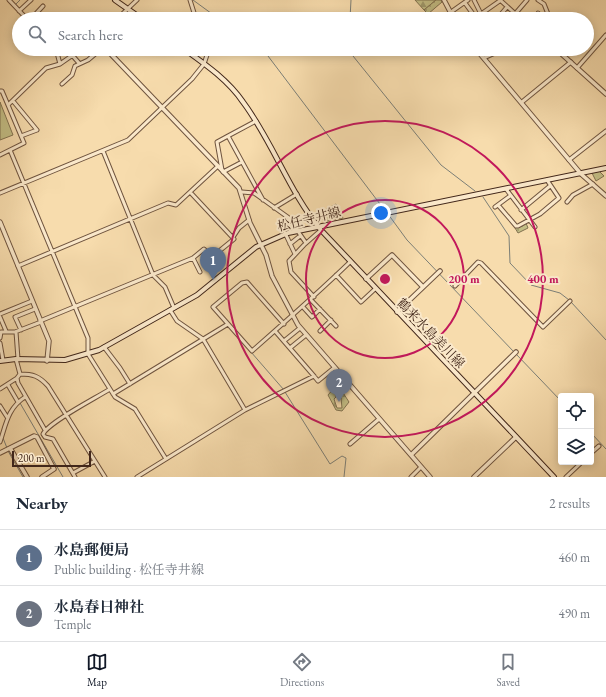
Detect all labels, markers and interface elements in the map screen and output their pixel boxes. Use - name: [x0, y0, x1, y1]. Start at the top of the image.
- search box: [12, 12, 594, 56]
- icon: search: [26, 23, 48, 45]
- text: Search here: [58, 25, 123, 44]
- street label: 松任寺井線: [275, 203, 343, 235]
- your location: [371, 203, 391, 223]
- pin: 1: [200, 247, 226, 280]
- text: 200 m: [448, 271, 480, 287]
- text: 400 m: [527, 271, 559, 287]
- centre of rings: [378, 272, 392, 286]
- street label: 鶴来水島美川線: [393, 294, 469, 372]
- pin: 2: [326, 369, 352, 402]
- map controls: [558, 393, 594, 465]
- button: locate: [558, 393, 594, 429]
- button: layers: [558, 429, 594, 465]
- scale bar: [12, 449, 91, 468]
- text: 200 m: [18, 451, 45, 465]
- text: Nearby: [16, 492, 68, 514]
- text: 2 results: [549, 495, 590, 512]
- text: 水島郵便局: [54, 540, 129, 559]
- text: 1: [26, 549, 32, 566]
- text: 460 m: [559, 549, 590, 566]
- text: Public building · 松任寺井線: [54, 561, 204, 578]
- text: 水島春日神社: [54, 597, 144, 616]
- text: 2: [26, 605, 32, 622]
- text: 490 m: [559, 605, 590, 622]
- text: Temple: [54, 616, 91, 633]
- tab: Map: [86, 651, 108, 689]
- tab: Directions: [280, 651, 324, 689]
- tab: Saved: [496, 651, 520, 689]

